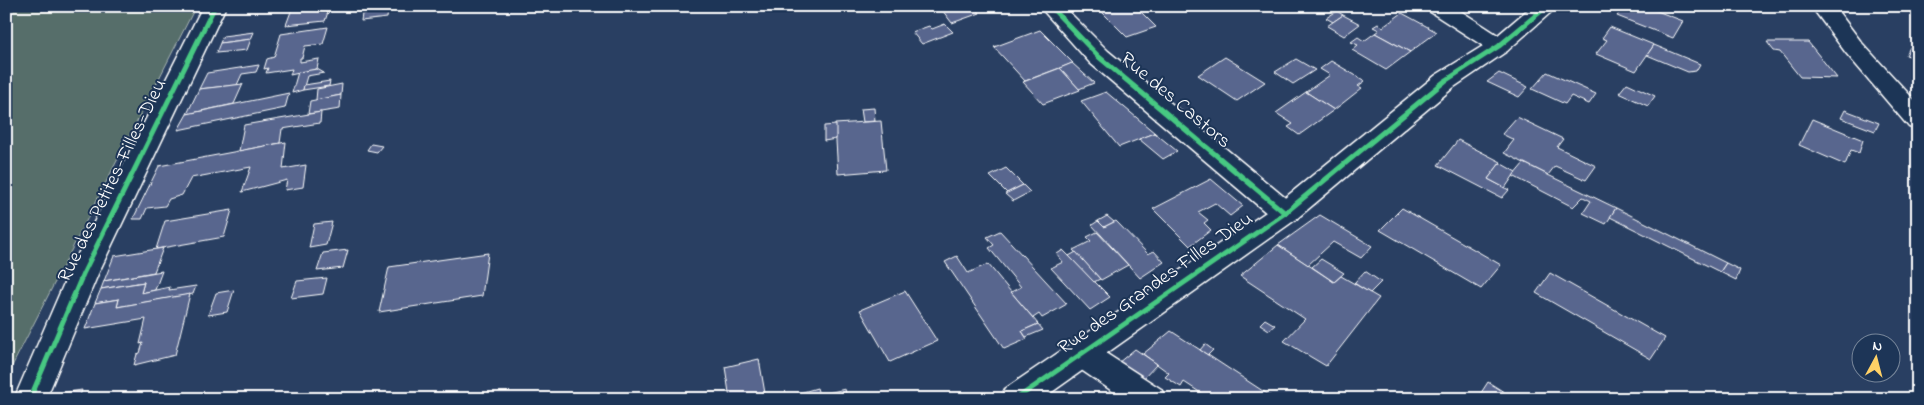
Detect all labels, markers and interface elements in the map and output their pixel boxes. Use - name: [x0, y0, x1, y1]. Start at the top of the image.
- street label: Rue des Castors: [1113, 46, 1237, 156]
- street label: Rue des Petites-Filles-Dieu: [51, 74, 175, 288]
- street label: Rue des Grandes Filles Dieu: [1052, 205, 1260, 363]
- north arrow: [1852, 332, 1902, 382]
- text: N: [1871, 336, 1883, 358]

